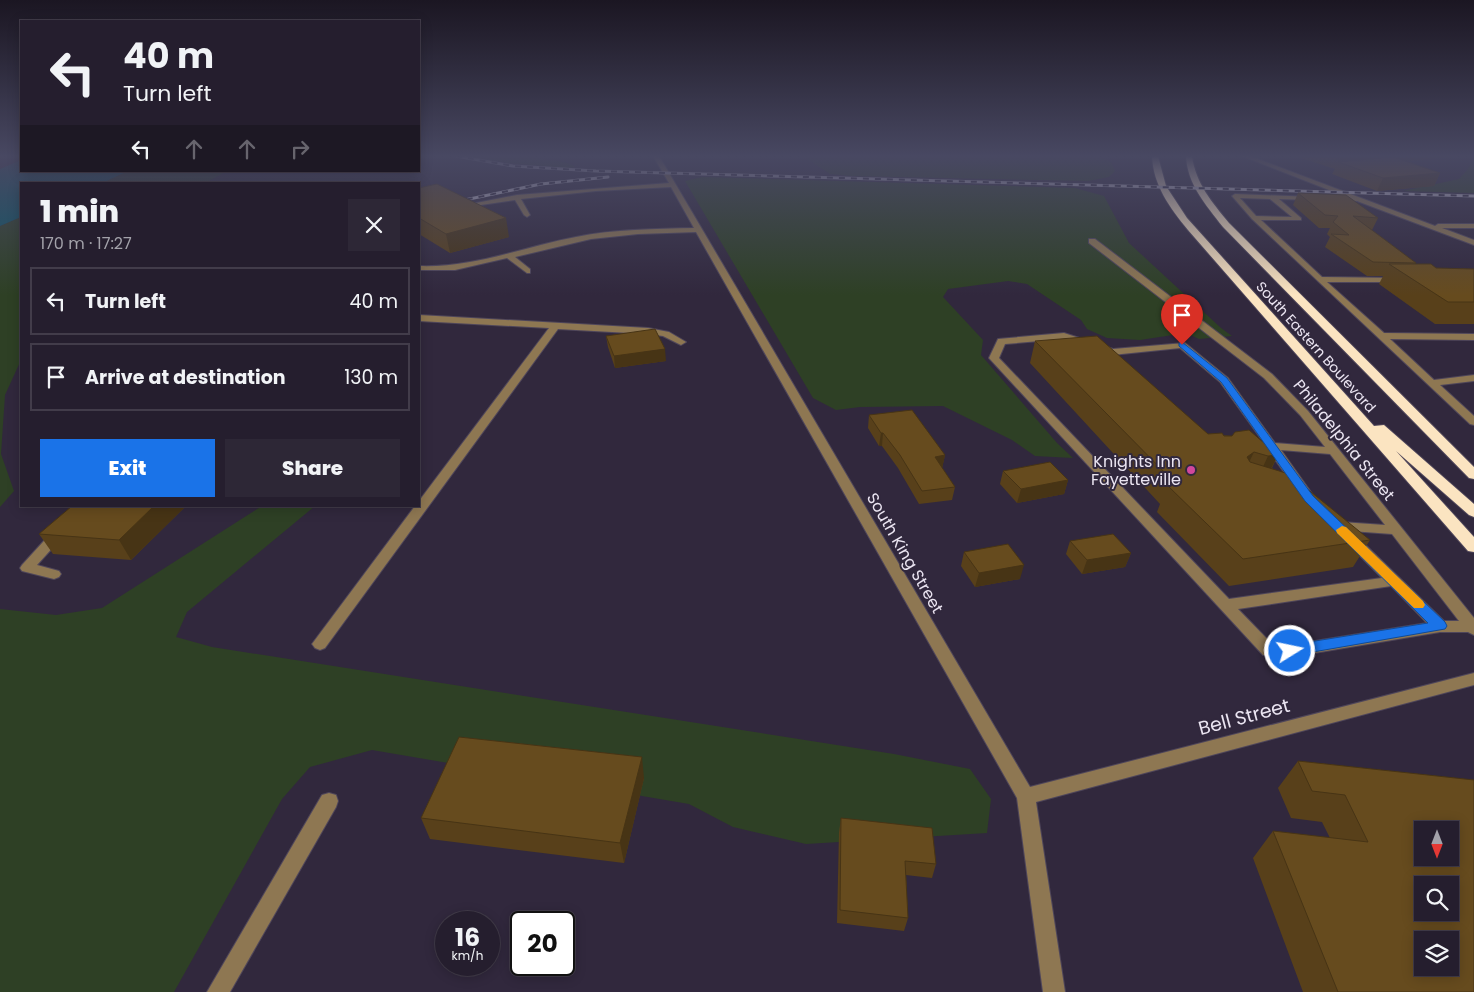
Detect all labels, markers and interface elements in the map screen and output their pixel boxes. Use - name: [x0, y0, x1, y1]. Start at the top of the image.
- text: 40 m: [123, 31, 214, 80]
- icon: left: [40, 40, 105, 105]
- text: Turn left: [123, 78, 211, 109]
- icon: left: [127, 135, 155, 163]
- icon: ahead: [180, 135, 208, 163]
- icon: ahead: [233, 135, 261, 163]
- icon: right: [286, 135, 314, 163]
- text: 1 min: [40, 190, 119, 233]
- button: close: [348, 199, 400, 251]
- text: 170 m · 17:27: [40, 232, 132, 255]
- street label: South Eastern Boulevard: [1252, 277, 1380, 417]
- icon: left: [42, 287, 70, 315]
- text: Turn left: [85, 288, 166, 315]
- text: 40 m: [349, 288, 398, 315]
- pin: [1161, 294, 1203, 345]
- icon: arrive: [1168, 301, 1196, 329]
- icon: arrive: [42, 363, 70, 391]
- text: Arrive at destination: [85, 364, 286, 391]
- text: 130 m: [344, 364, 398, 391]
- street label: Philadelphia Street: [1288, 375, 1400, 506]
- button: Exit: [40, 439, 215, 497]
- button: Share: [225, 439, 400, 497]
- place label: Knights Inn Fayetteville: [1091, 450, 1181, 491]
- marker: Knights Inn Fayetteville: [1185, 464, 1197, 476]
- street label: South King Street: [861, 488, 949, 618]
- position arrow: [1263, 624, 1315, 676]
- street label: Bell Street: [1195, 692, 1293, 742]
- north arrow: [1414, 821, 1459, 866]
- map controls: [1414, 821, 1459, 976]
- button: search: [1414, 876, 1459, 921]
- speed limit sign: 20: [510, 911, 575, 976]
- text: 16: [455, 920, 480, 955]
- button: layers: [1414, 931, 1459, 976]
- text: km/h: [452, 947, 483, 964]

